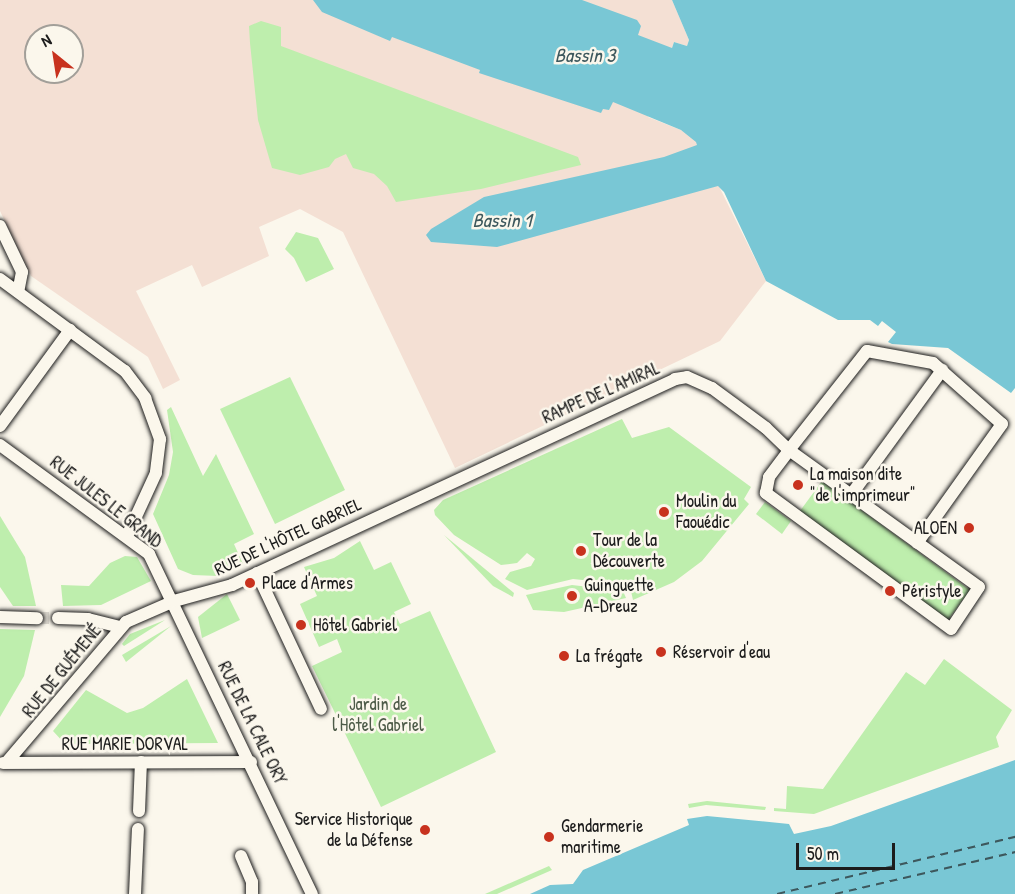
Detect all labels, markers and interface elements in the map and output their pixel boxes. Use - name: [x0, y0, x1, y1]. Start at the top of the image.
- north arrow: [24, 24, 84, 84]
- text: N: [37, 28, 55, 52]
- water label: Bassin 3: [555, 42, 615, 66]
- water label: Bassin 1: [473, 207, 531, 231]
- street label: RAMPE DE L'AMIRAL: [539, 357, 663, 429]
- street label: RUE JULES LE GRAND: [46, 452, 166, 552]
- place label: La maison dite "de l'imprimeur": [810, 464, 915, 506]
- marker: La maison dite "de l'imprimeur": [791, 478, 805, 492]
- place label: Moulin du Faouédic: [676, 491, 736, 534]
- street label: RUE DE L'HÔTEL GABRIEL: [211, 493, 365, 581]
- marker: Moulin du Faouédic: [657, 505, 671, 519]
- place label: ALOEN: [914, 517, 957, 539]
- marker: ALOEN: [962, 521, 976, 535]
- place label: Tour de la Découverte: [593, 530, 665, 572]
- marker: Tour de la Découverte: [574, 544, 588, 558]
- place label: Place d'Armes: [262, 572, 353, 594]
- place label: Guinguette A-Dreuz: [584, 575, 654, 618]
- marker: Place d'Armes: [243, 576, 257, 590]
- place label: Péristyle: [902, 580, 961, 602]
- marker: Péristyle: [883, 584, 897, 598]
- marker: Guinguette A-Dreuz: [565, 589, 579, 603]
- place label: Hôtel Gabriel: [313, 614, 397, 636]
- marker: Hôtel Gabriel: [294, 618, 308, 632]
- street label: RUE DE GUÉMENÉ: [18, 620, 106, 722]
- place label: Réservoir d'eau: [673, 641, 770, 663]
- place label: La frégate: [576, 645, 643, 667]
- marker: Réservoir d'eau: [654, 645, 668, 659]
- marker: La frégate: [557, 649, 571, 663]
- street label: RUE DE LA CALE ORY: [213, 658, 291, 788]
- park label: Jardin de l'Hôtel Gabriel: [332, 694, 424, 736]
- street label: RUE MARIE DORVAL: [62, 733, 188, 755]
- place label: Service Historique de la Défense: [295, 809, 413, 852]
- place label: Gendarmerie maritime: [561, 816, 643, 858]
- marker: Service Historique de la Défense: [418, 823, 432, 837]
- marker: Gendarmerie maritime: [542, 830, 556, 844]
- scale bar: [799, 831, 898, 869]
- text: 50 m: [807, 841, 839, 866]

